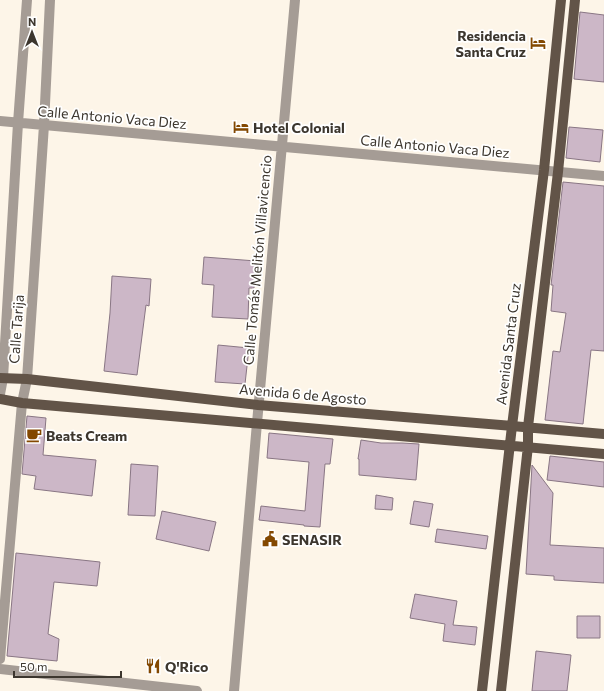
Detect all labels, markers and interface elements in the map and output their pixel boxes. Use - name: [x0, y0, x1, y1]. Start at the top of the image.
- north arrow: [12, 12, 52, 52]
- text: N: [28, 15, 36, 28]
- place label: Residencia Santa Cruz: [456, 27, 526, 60]
- hotel icon: Residencia Santa Cruz: [529, 34, 547, 52]
- street label: Calle Antonio Vaca Diez: [37, 102, 187, 132]
- hotel icon: Hotel Colonial: [232, 118, 250, 136]
- place label: Hotel Colonial: [253, 119, 345, 136]
- street label: Calle Antonio Vaca Diez: [360, 131, 510, 161]
- street label: Calle Tomás Melitón Villavicencio: [239, 154, 275, 366]
- street label: Avenida Santa Cruz: [492, 282, 524, 406]
- street label: Calle Tarija: [5, 294, 27, 364]
- street label: Avenida 6 de Agosto: [239, 380, 367, 408]
- cafe icon: Beats Cream: [25, 426, 43, 444]
- place label: Beats Cream: [46, 427, 127, 444]
- public building icon: SENASIR: [261, 530, 279, 548]
- place label: SENASIR: [282, 531, 342, 548]
- scale bar: [14, 653, 121, 679]
- restaurant icon: Q'Rico: [144, 657, 162, 675]
- place label: Q'Rico: [165, 658, 208, 675]
- text: 50 m: [20, 659, 48, 673]

